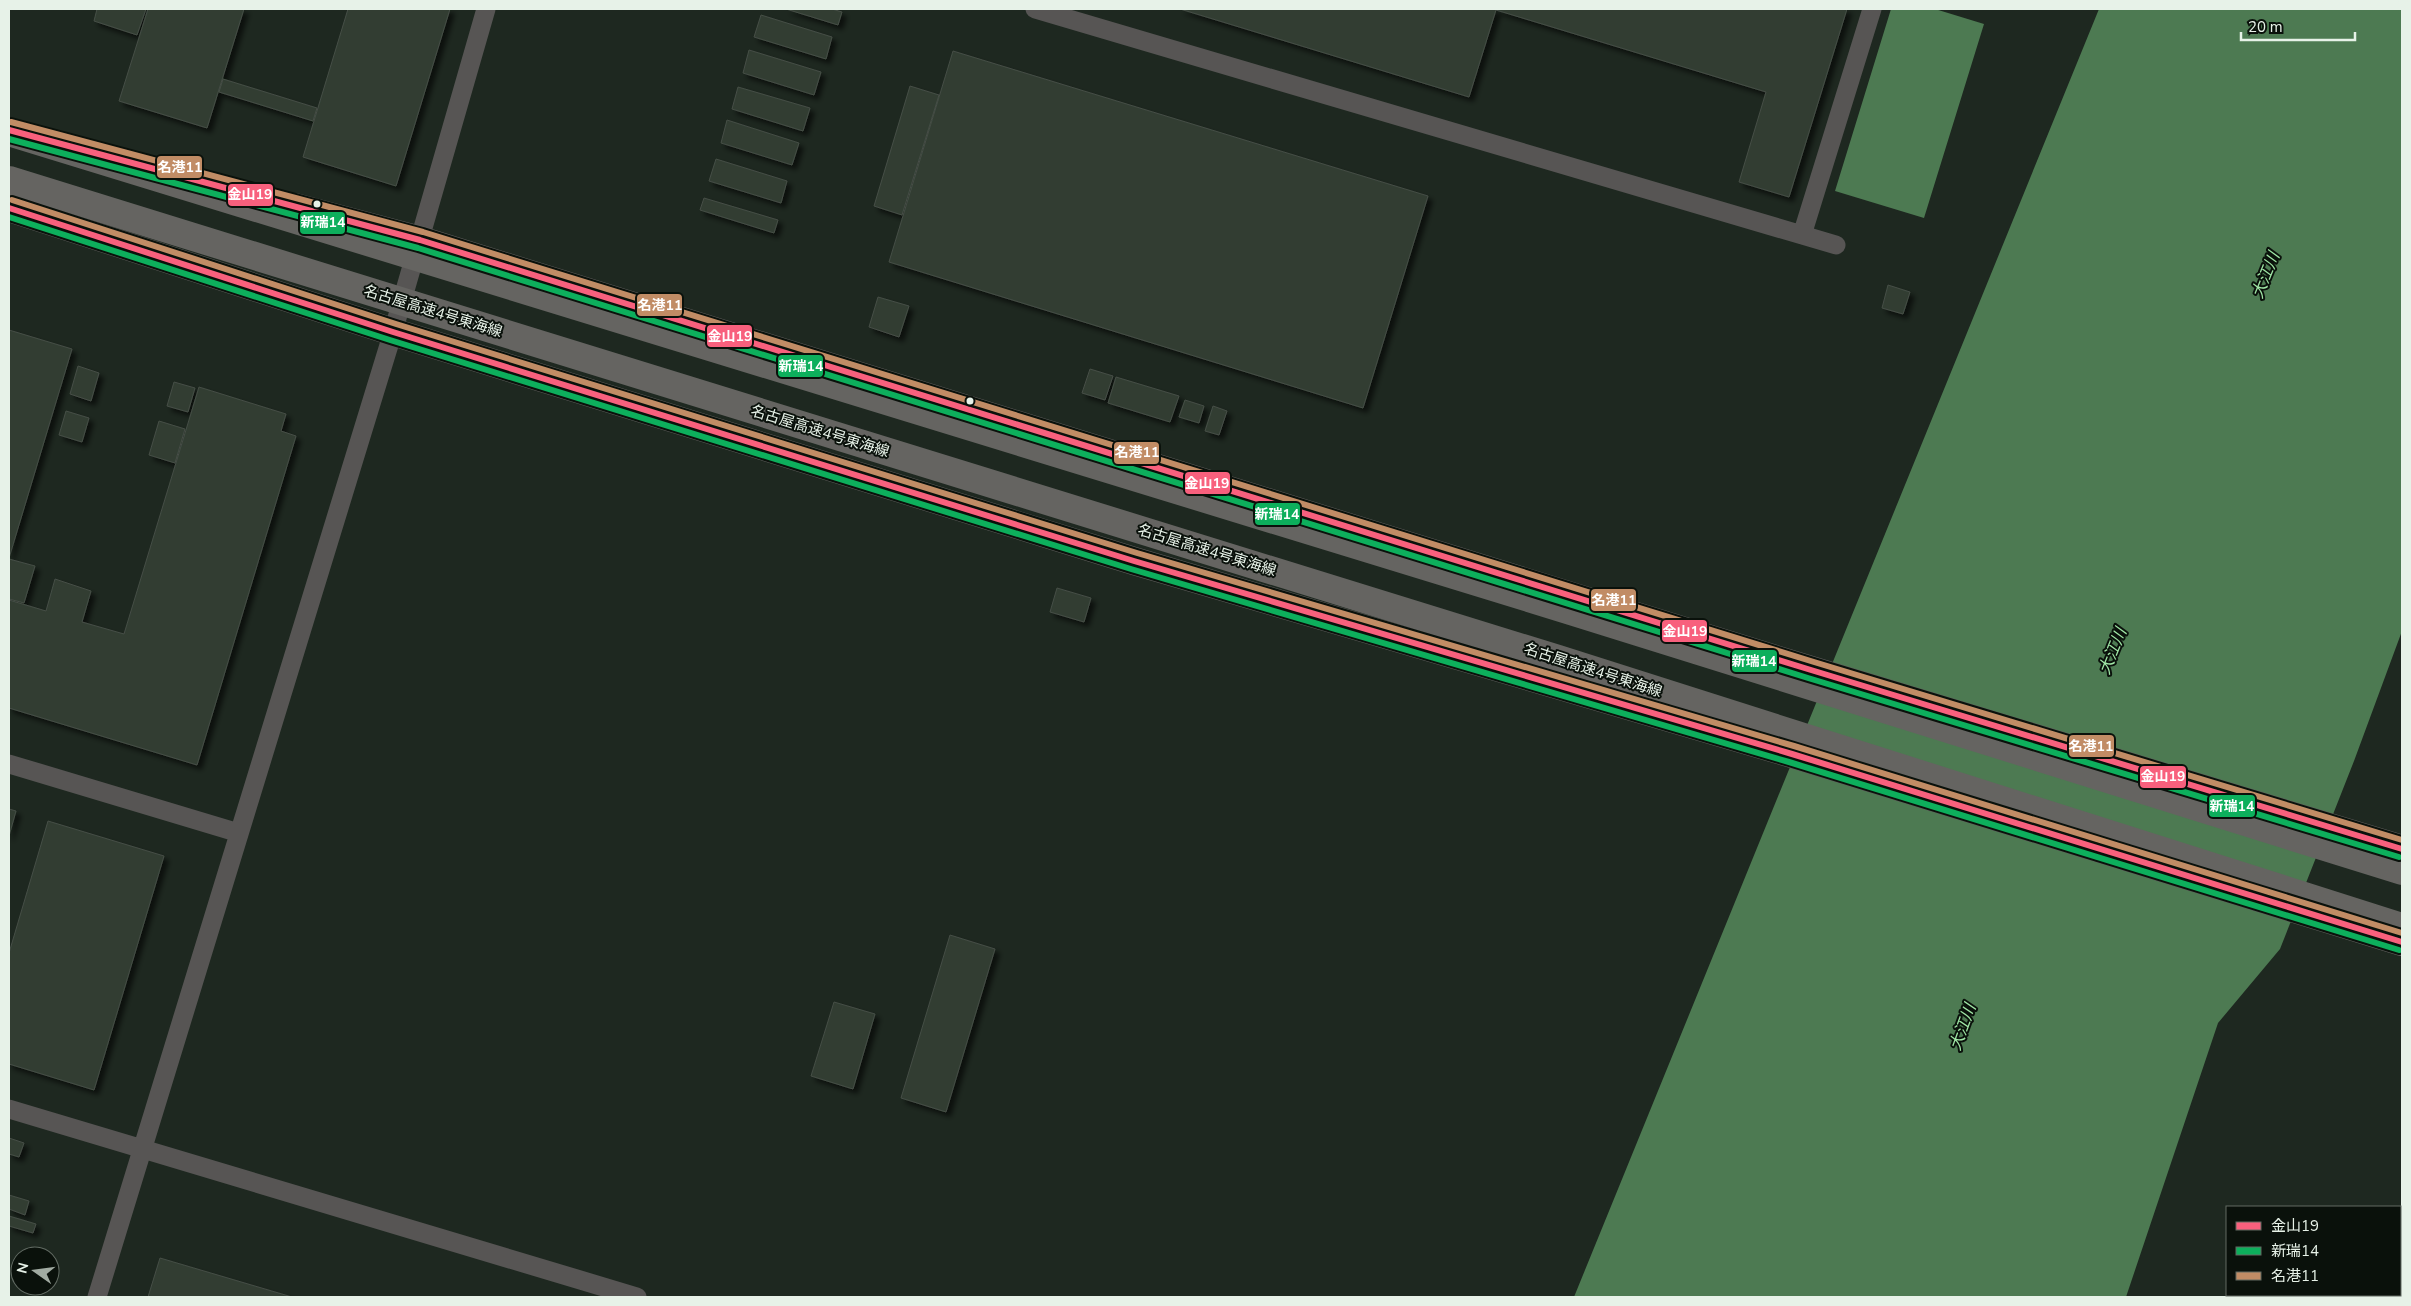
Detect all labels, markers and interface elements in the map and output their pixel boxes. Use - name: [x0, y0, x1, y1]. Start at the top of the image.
- scale bar: [2241, 10, 2355, 42]
- text: 20 m: [2248, 17, 2283, 37]
- line badge: 名港11: [156, 155, 203, 179]
- text: 名港11: [158, 158, 202, 177]
- line badge: 金山19: [227, 183, 274, 207]
- text: 金山19: [228, 185, 272, 204]
- unlabelled marker: [312, 199, 322, 209]
- line badge: 新瑞14: [299, 211, 346, 235]
- text: 新瑞14: [301, 213, 346, 232]
- water label: 大江川: [2247, 247, 2286, 302]
- street label: 名古屋高速4号東海線: [361, 280, 505, 342]
- line badge: 名港11: [636, 293, 683, 317]
- text: 名港11: [638, 296, 682, 315]
- line badge: 金山19: [706, 324, 753, 348]
- text: 金山19: [708, 327, 752, 346]
- line badge: 新瑞14: [777, 354, 824, 378]
- text: 新瑞14: [779, 357, 824, 376]
- unlabelled marker: [965, 396, 975, 406]
- street label: 名古屋高速4号東海線: [748, 400, 892, 462]
- line badge: 名港11: [1113, 441, 1160, 465]
- text: 名港11: [1115, 443, 1159, 462]
- line badge: 金山19: [1184, 471, 1231, 495]
- text: 金山19: [1185, 474, 1229, 493]
- line badge: 新瑞14: [1254, 502, 1301, 526]
- text: 新瑞14: [1255, 505, 1300, 524]
- street label: 名古屋高速4号東海線: [1135, 519, 1279, 581]
- line badge: 名港11: [1590, 588, 1637, 612]
- text: 名港11: [1592, 591, 1636, 610]
- line badge: 金山19: [1661, 619, 1708, 643]
- text: 金山19: [1663, 622, 1707, 641]
- water label: 大江川: [2094, 623, 2133, 678]
- street label: 名古屋高速4号東海線: [1521, 638, 1665, 702]
- line badge: 新瑞14: [1731, 649, 1778, 673]
- text: 新瑞14: [1732, 652, 1777, 671]
- line badge: 名港11: [2068, 734, 2115, 758]
- text: 名港11: [2069, 737, 2113, 756]
- line badge: 金山19: [2139, 765, 2187, 789]
- text: 金山19: [2141, 767, 2185, 786]
- line badge: 新瑞14: [2208, 794, 2256, 818]
- text: 新瑞14: [2210, 797, 2255, 816]
- water label: 大江川: [1944, 999, 1982, 1054]
- legend: [2226, 1206, 2401, 1296]
- text: 金山19: [2271, 1216, 2319, 1236]
- text: 新瑞14: [2271, 1241, 2319, 1261]
- north arrow: [10, 1246, 60, 1296]
- text: N: [12, 1261, 33, 1275]
- text: 名港11: [2271, 1266, 2319, 1286]

